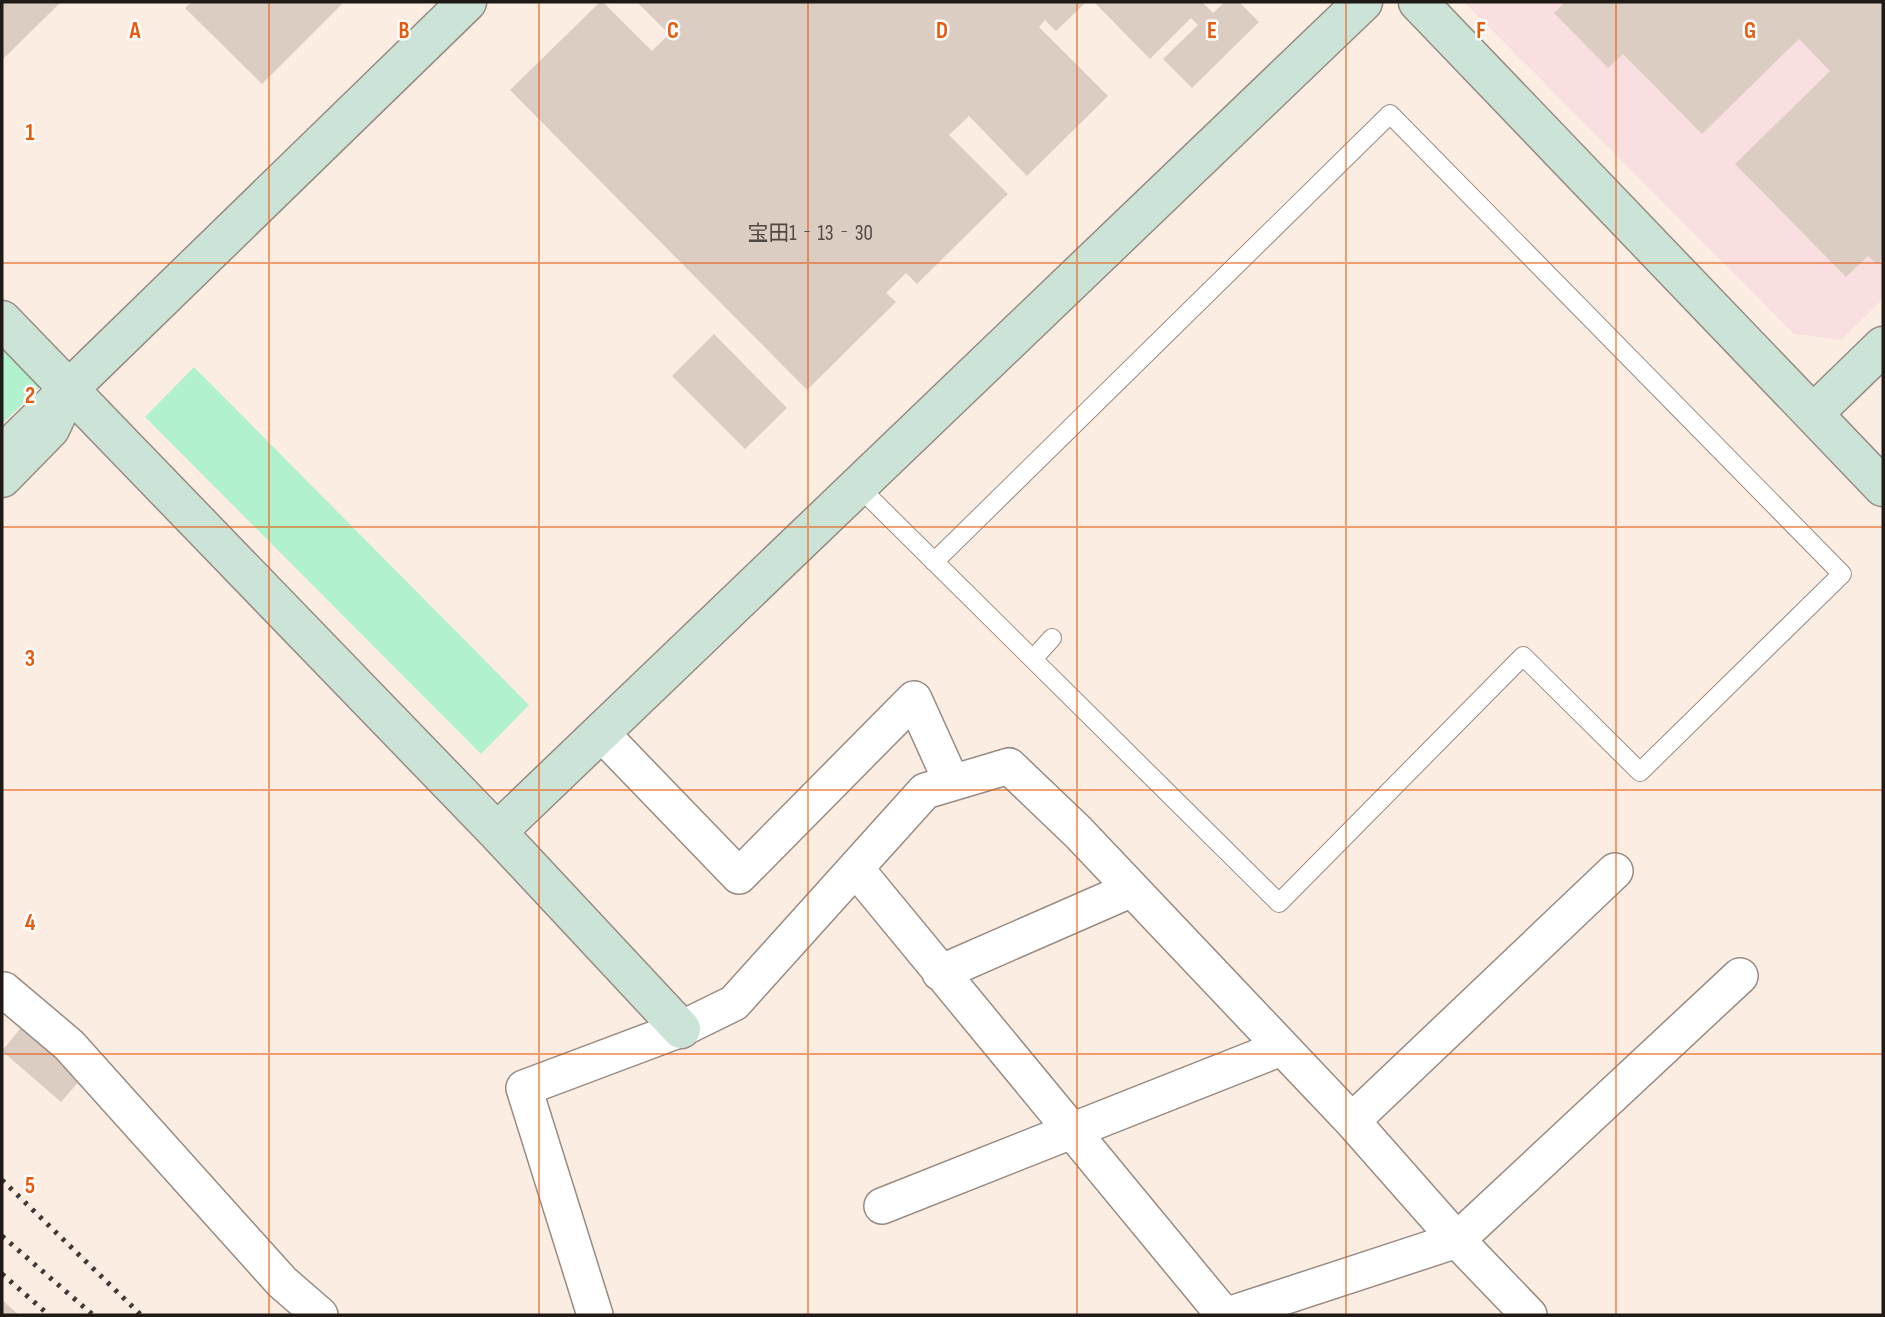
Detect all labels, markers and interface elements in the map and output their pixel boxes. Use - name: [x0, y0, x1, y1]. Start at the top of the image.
- text: A: [129, 17, 142, 45]
- text: B: [399, 17, 410, 45]
- text: C: [667, 17, 679, 45]
- text: D: [936, 17, 948, 45]
- text: E: [1207, 17, 1217, 45]
- text: F: [1476, 17, 1486, 45]
- text: G: [1744, 17, 1756, 45]
- text: 1: [25, 119, 35, 147]
- house number: 宝田1‐13‐30: [747, 221, 873, 246]
- text: 2: [25, 382, 35, 410]
- text: 3: [25, 645, 35, 673]
- text: 4: [25, 909, 36, 937]
- text: 5: [25, 1172, 35, 1200]

